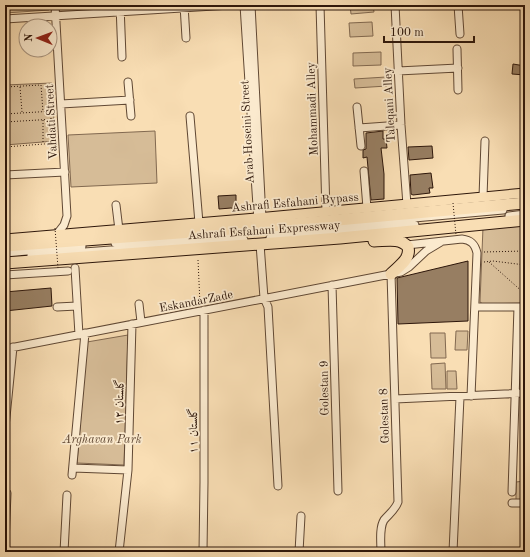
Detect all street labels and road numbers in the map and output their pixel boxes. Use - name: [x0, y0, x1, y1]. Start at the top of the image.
- street label: Mohammadi Alley: [305, 61, 321, 156]
- street label: Taleqani Alley: [382, 66, 398, 143]
- street label: Arab Hoseini Street: [239, 80, 257, 184]
- street label: Vahdati Street: [44, 84, 60, 160]
- street label: Ashrafi Esfahani Bypass: [231, 191, 359, 215]
- street label: Ashrafi Esfahani Expressway: [187, 220, 341, 242]
- street label: EskandarZade: [158, 289, 235, 315]
- street label: Golestan 9: [319, 360, 331, 416]
- street label: گلستان ۱۲: [110, 379, 127, 425]
- street label: Golestan 8: [378, 388, 392, 444]
- street label: گلستان ۱۱: [185, 408, 200, 454]

